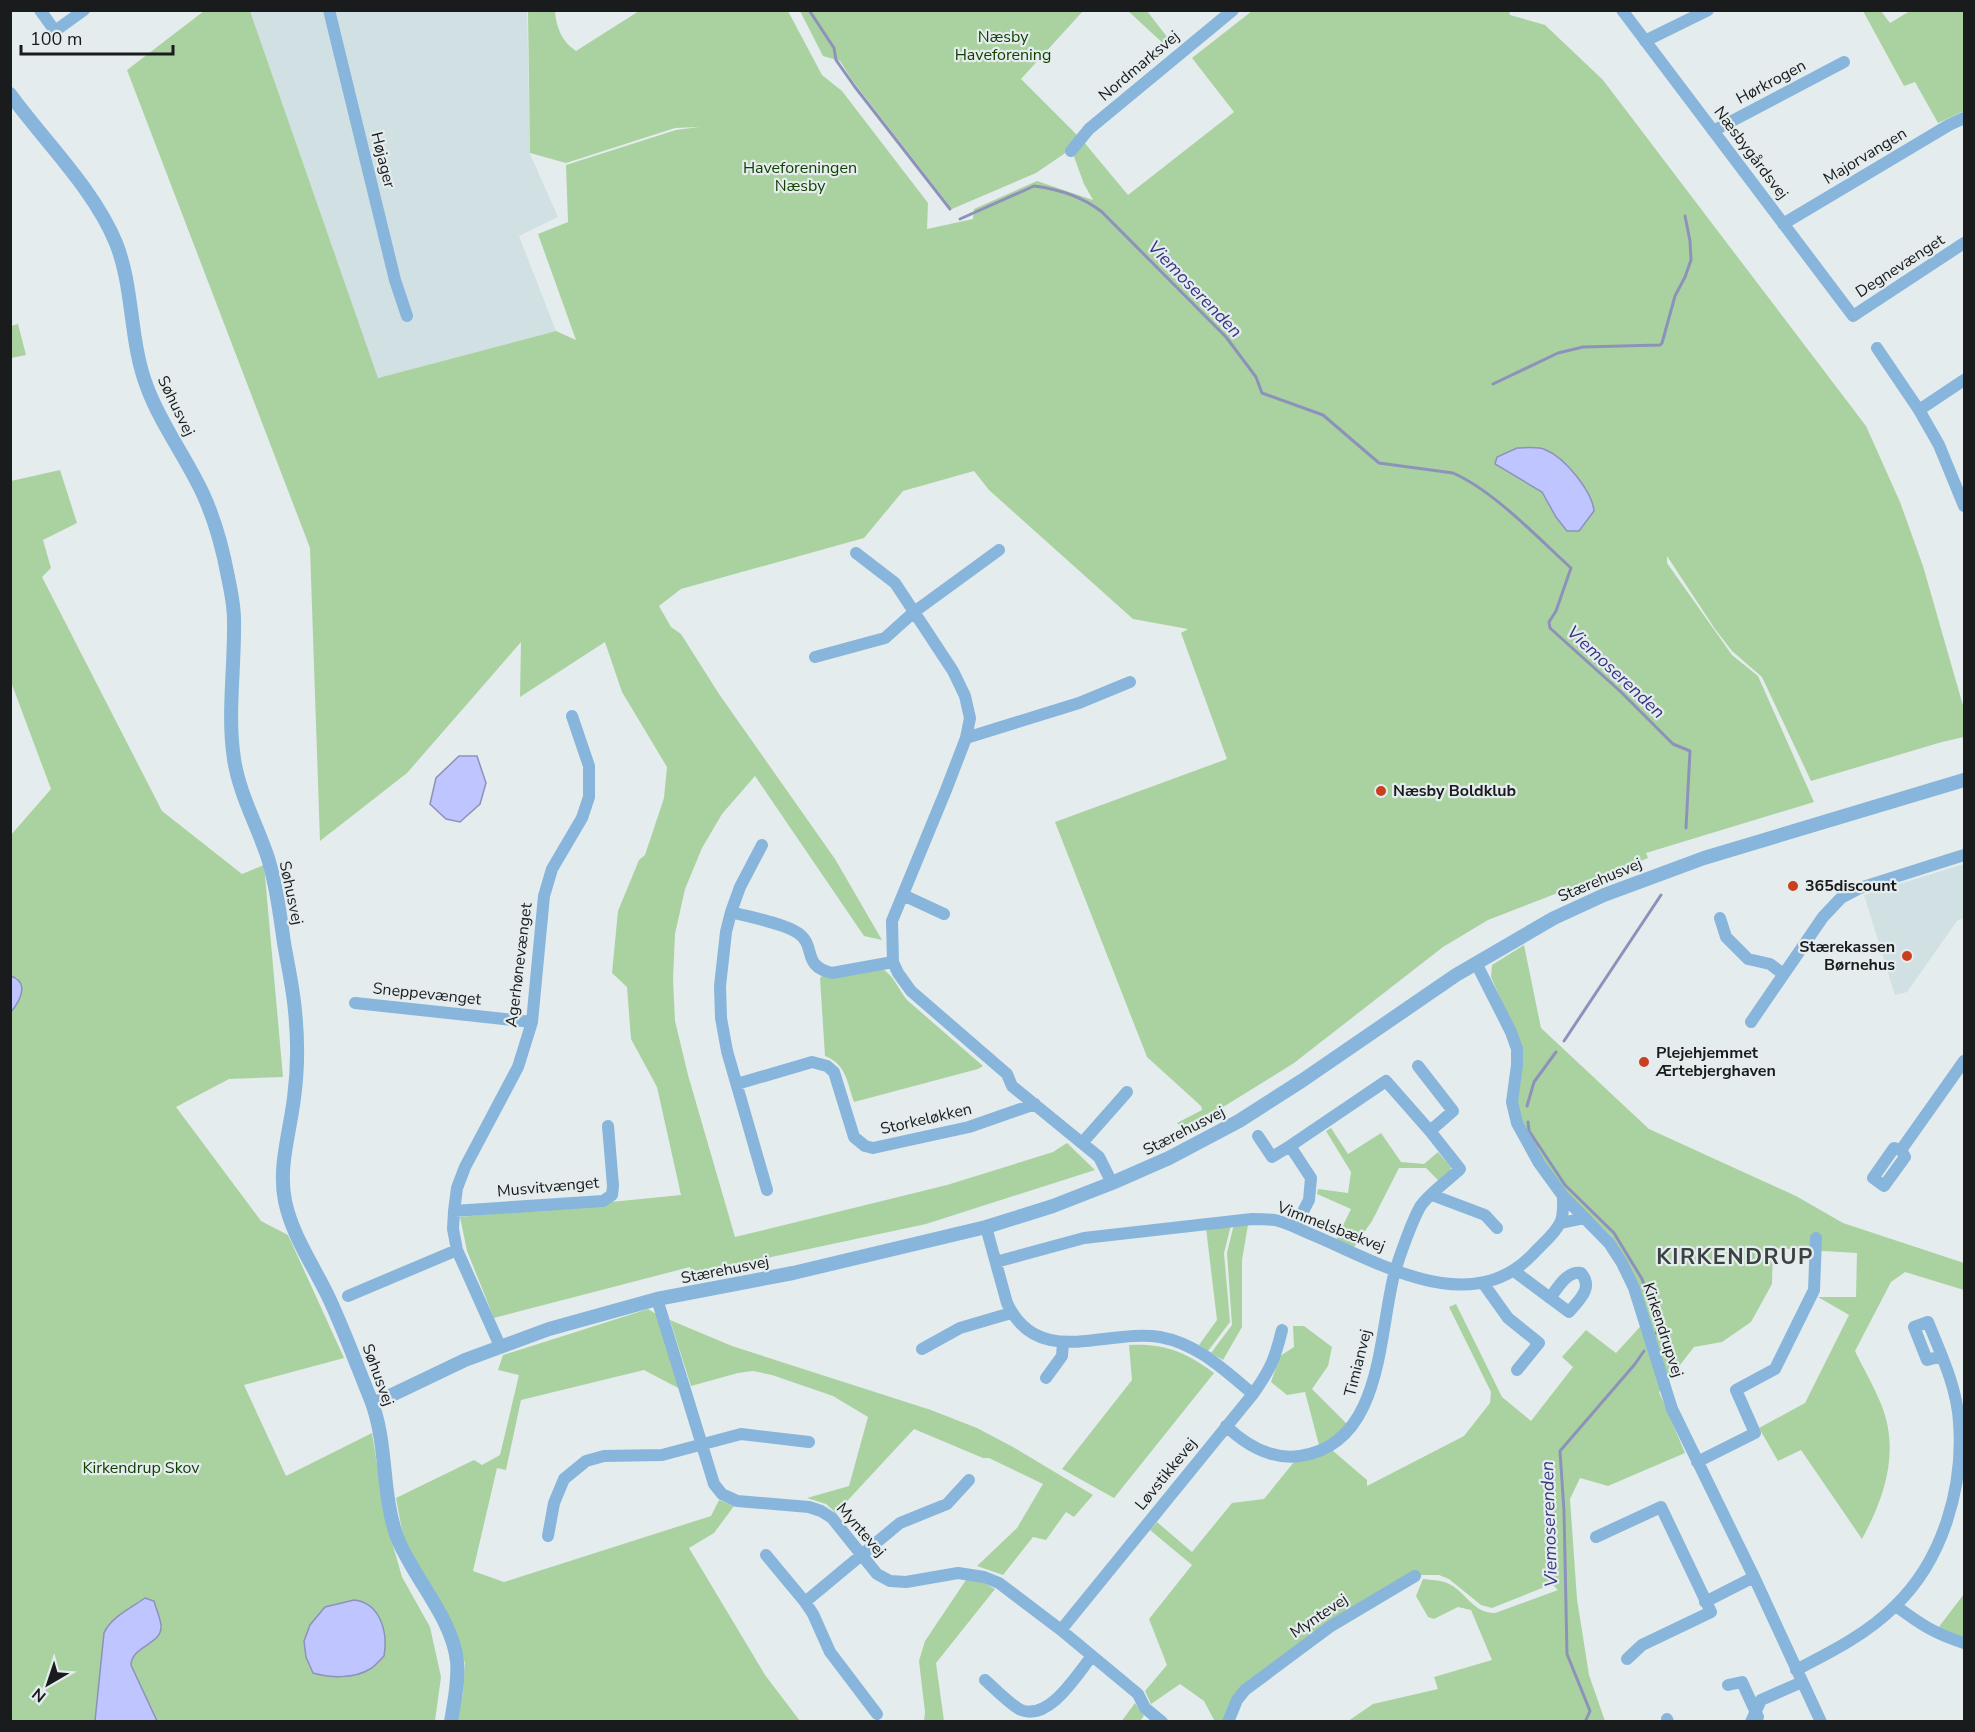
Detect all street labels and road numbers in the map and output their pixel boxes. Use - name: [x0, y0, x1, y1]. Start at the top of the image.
- street label: Nordmarksvej: [1094, 26, 1184, 106]
- street label: Hørkrogen: [1732, 54, 1810, 110]
- street label: Næsbygårdsvej: [1709, 102, 1793, 204]
- street label: Majorvangen: [1819, 122, 1911, 190]
- street label: Højager: [365, 130, 401, 191]
- street label: Degnevænget: [1851, 229, 1949, 303]
- street label: Søhusvej: [152, 372, 200, 440]
- street label: Stærehusvej: [1555, 852, 1645, 908]
- street label: Søhusvej: [274, 859, 308, 927]
- street label: Agerhønevænget: [500, 901, 538, 1028]
- street label: Sneppevænget: [372, 977, 483, 1011]
- street label: Storkeløkken: [878, 1098, 974, 1140]
- street label: Stærehusvej: [1139, 1101, 1229, 1161]
- street label: Musvitvænget: [496, 1172, 600, 1202]
- street label: Vimmelsbækvej: [1273, 1196, 1388, 1258]
- street label: Stærehusvej: [679, 1251, 771, 1289]
- street label: Kirkendrupvej: [1637, 1280, 1689, 1380]
- street label: Timianvej: [1339, 1327, 1377, 1399]
- street label: Søhusvej: [357, 1341, 399, 1409]
- street label: Løvstikkevej: [1130, 1433, 1202, 1515]
- street label: Myntevej: [831, 1498, 891, 1562]
- street label: Myntevej: [1286, 1589, 1352, 1643]

